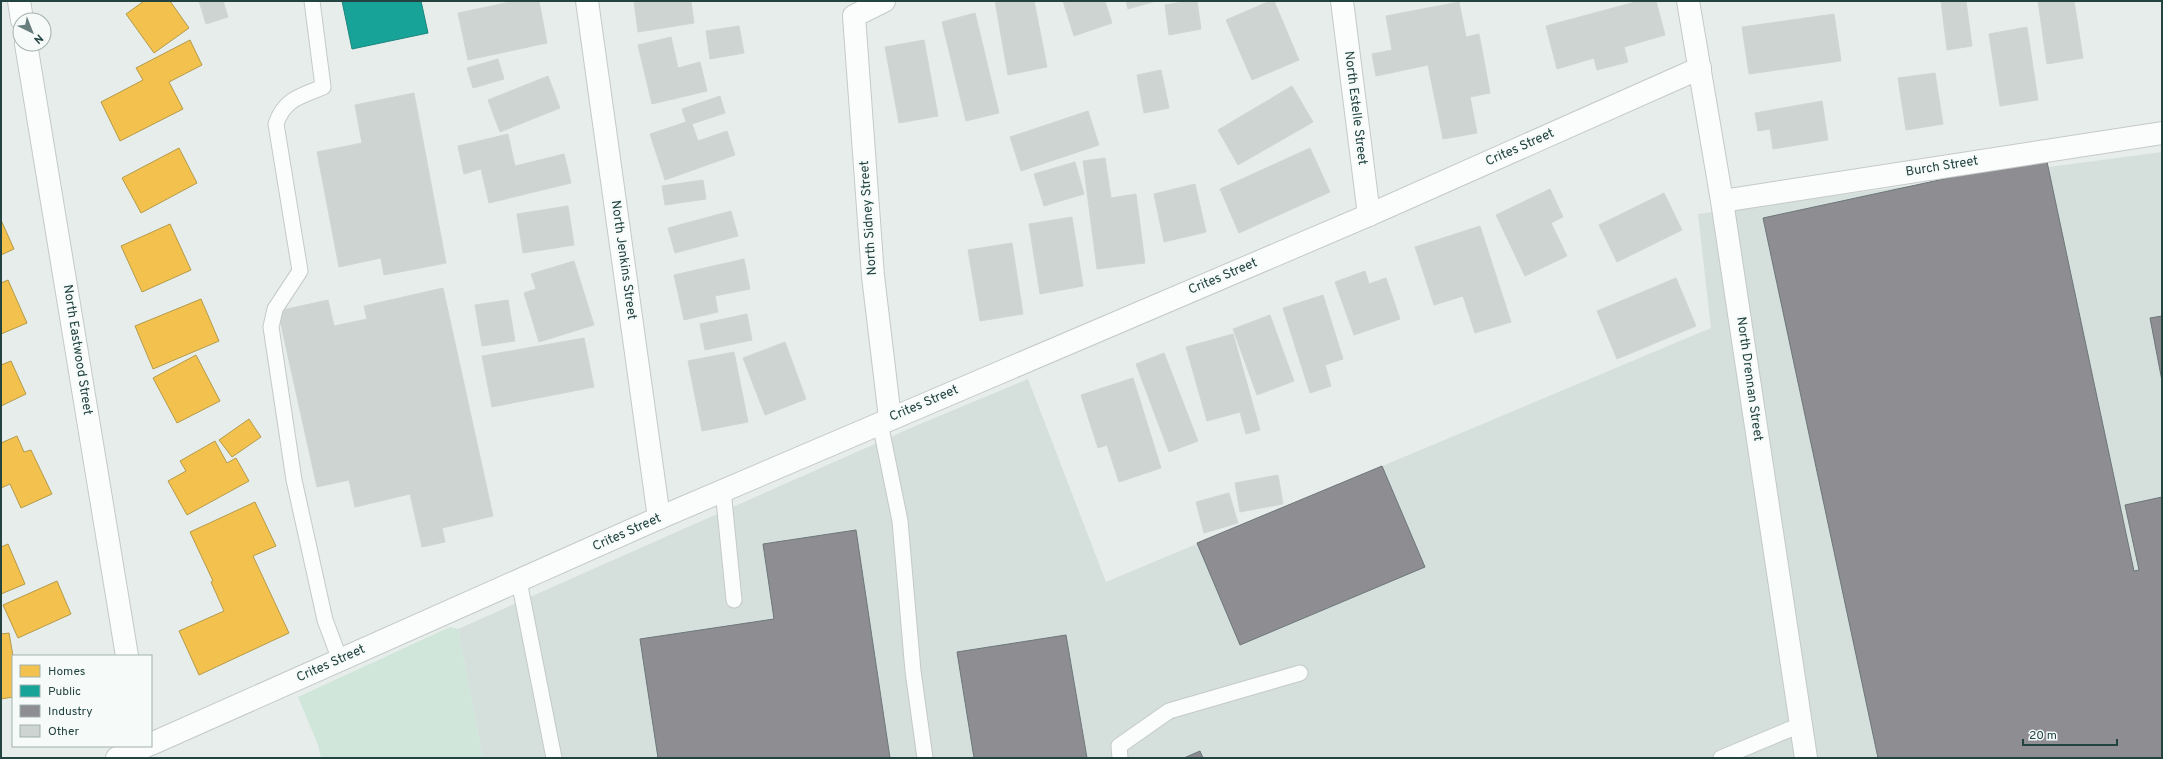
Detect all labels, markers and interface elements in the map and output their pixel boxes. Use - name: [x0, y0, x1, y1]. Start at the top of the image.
- north arrow: [12, 12, 52, 52]
- text: N: [30, 31, 46, 46]
- street label: North Estelle Street: [1340, 50, 1370, 166]
- street label: Crites Street: [1483, 126, 1557, 170]
- street label: Burch Street: [1905, 153, 1980, 181]
- street label: North Sidney Street: [857, 160, 881, 276]
- street label: North Jenkins Street: [607, 199, 639, 321]
- street label: Crites Street: [1186, 255, 1260, 299]
- street label: North Eastwood Street: [59, 283, 95, 417]
- street label: North Drennan Street: [1732, 316, 1766, 442]
- street label: Crites Street: [887, 382, 961, 426]
- street label: Crites Street: [590, 511, 664, 555]
- street label: Crites Street: [294, 642, 368, 686]
- legend: [12, 655, 152, 747]
- text: Homes: [48, 664, 85, 680]
- text: Public: [48, 684, 81, 700]
- text: Industry: [48, 704, 93, 720]
- scale bar: [2023, 721, 2117, 747]
- text: Other: [48, 724, 80, 740]
- text: 20 m: [2029, 728, 2057, 744]

